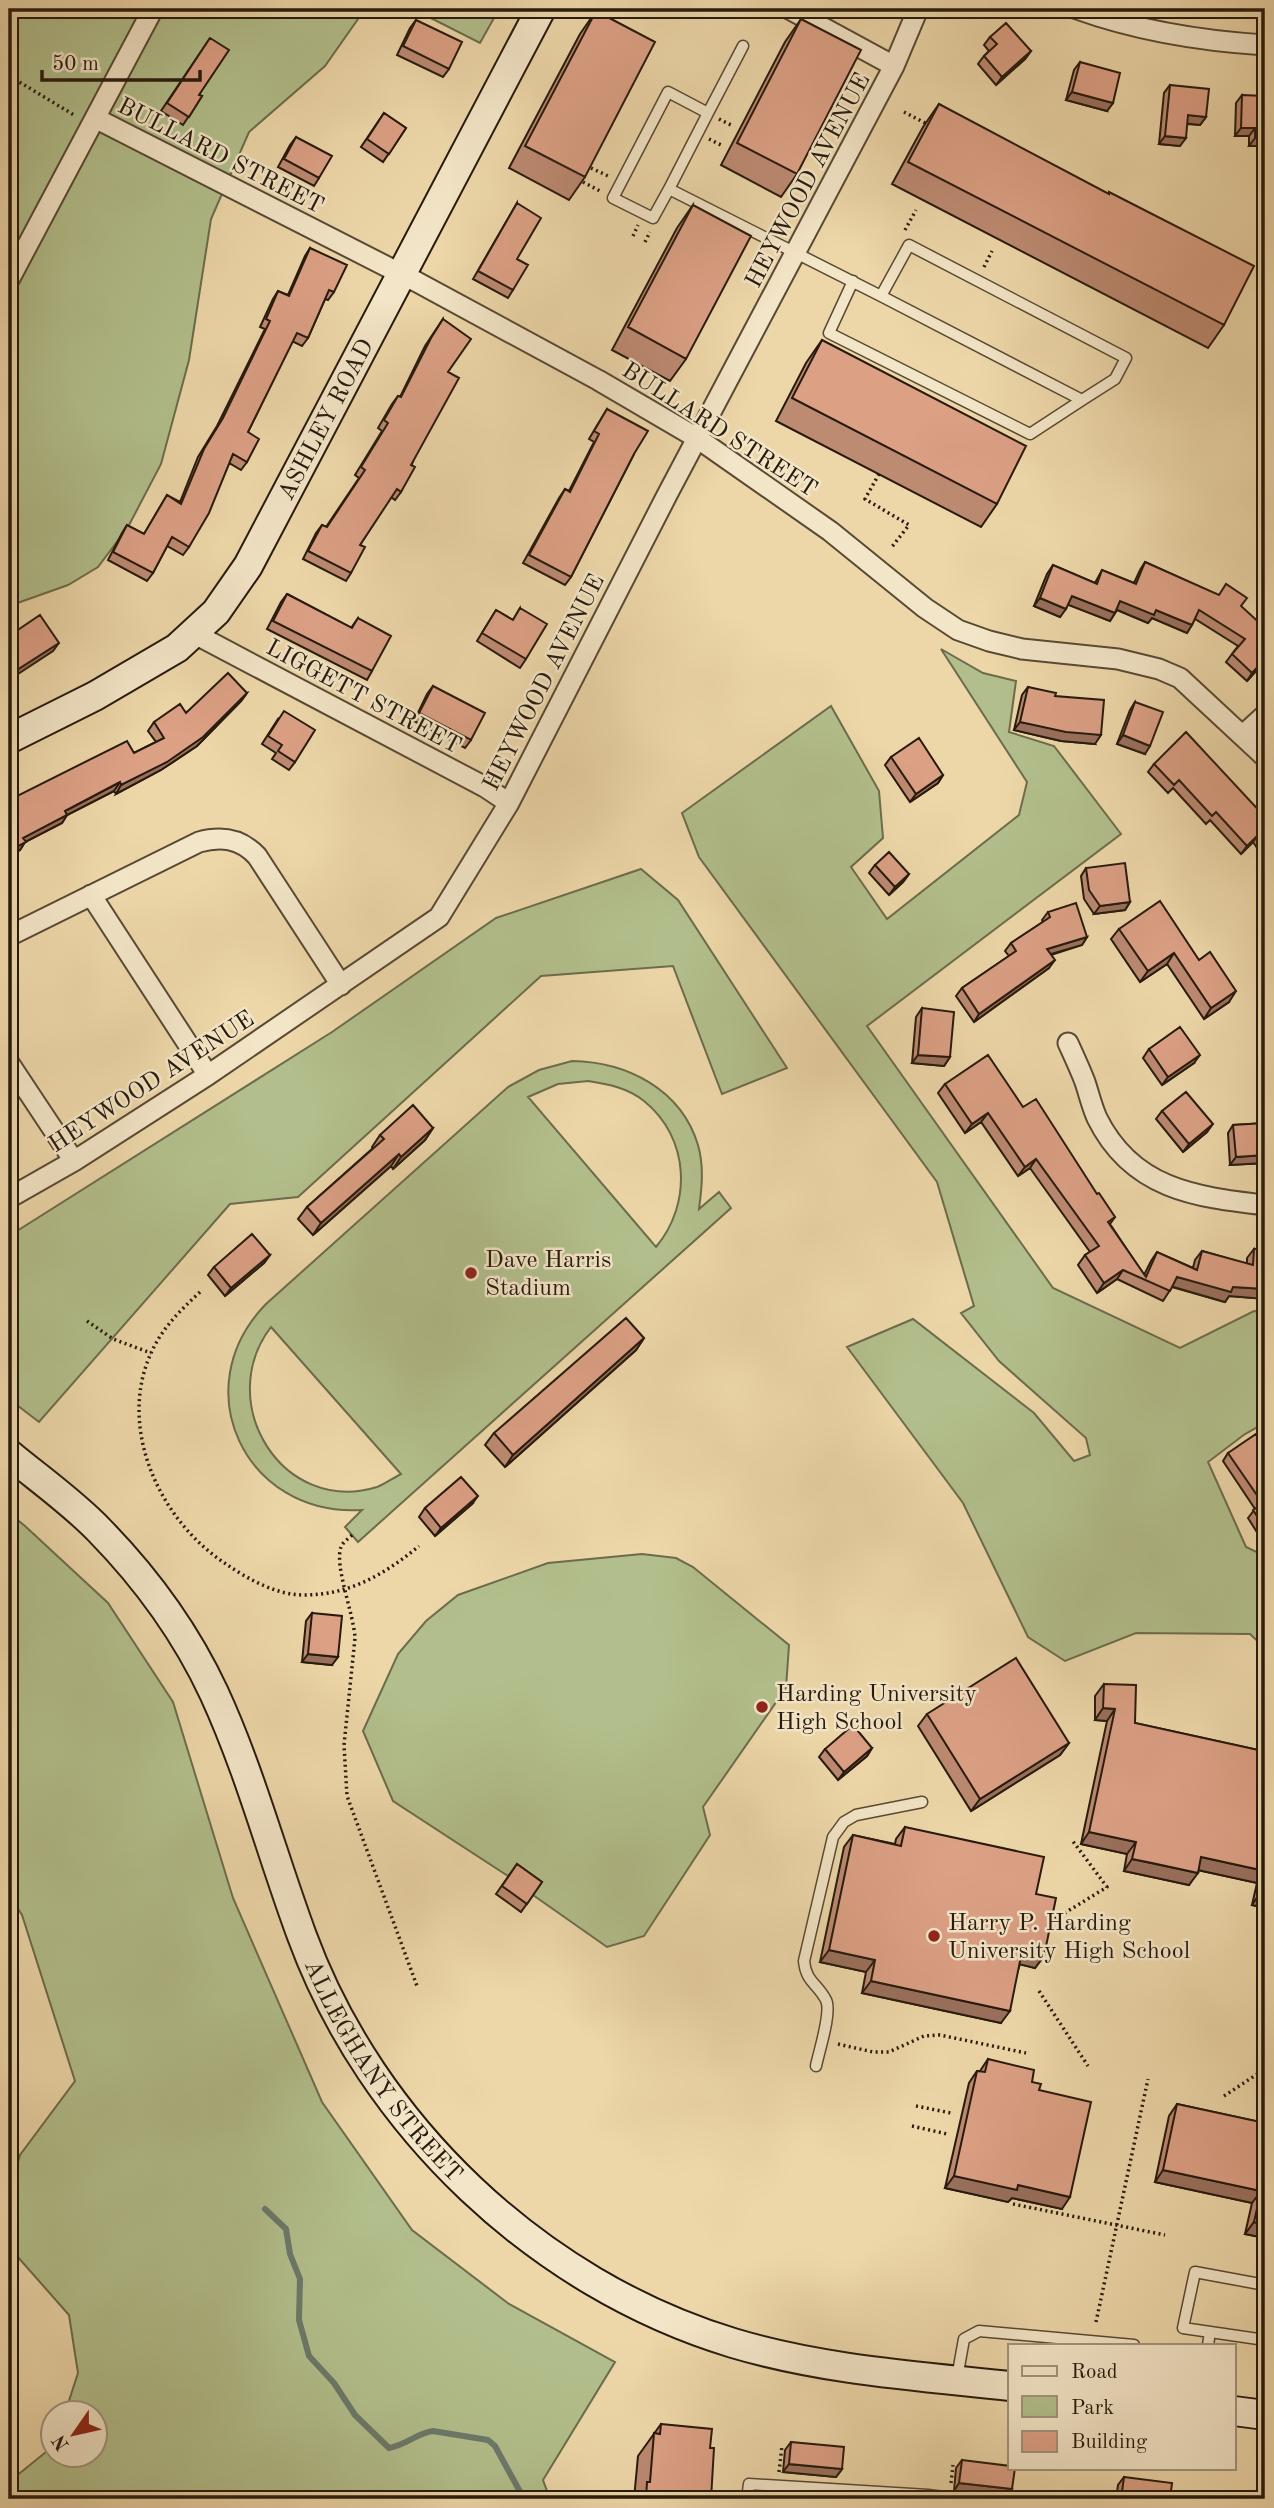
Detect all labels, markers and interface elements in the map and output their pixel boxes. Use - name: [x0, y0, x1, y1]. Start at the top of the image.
- scale bar: [42, 38, 200, 82]
- text: 50 m: [52, 54, 99, 75]
- street label: HEYWOOD AVENUE: [742, 70, 876, 292]
- street label: BULLARD STREET: [113, 94, 327, 219]
- street label: ASHLEY ROAD: [275, 336, 379, 505]
- street label: BULLARD STREET: [617, 359, 821, 503]
- street label: HEYWOOD AVENUE: [480, 571, 610, 795]
- street label: LIGGETT STREET: [262, 636, 465, 759]
- street label: HEYWOOD AVENUE: [45, 1007, 259, 1158]
- place label: Dave Harris Stadium: [485, 1249, 611, 1301]
- marker: Dave Harris Stadium: [463, 1265, 479, 1281]
- place label: Harding University High School: [776, 1683, 977, 1735]
- marker: Harding University High School: [754, 1699, 770, 1715]
- place label: Harry P. Harding University High School: [948, 1912, 1190, 1964]
- marker: Harry P. Harding University High School: [926, 1928, 942, 1944]
- street label: ALLEGHANY STREET: [299, 1956, 466, 2187]
- legend: [1008, 2344, 1236, 2470]
- text: Road: [1071, 2362, 1118, 2383]
- text: Park: [1071, 2398, 1114, 2419]
- north arrow: [38, 2400, 108, 2470]
- text: N: [50, 2430, 74, 2453]
- text: Building: [1071, 2432, 1148, 2453]

